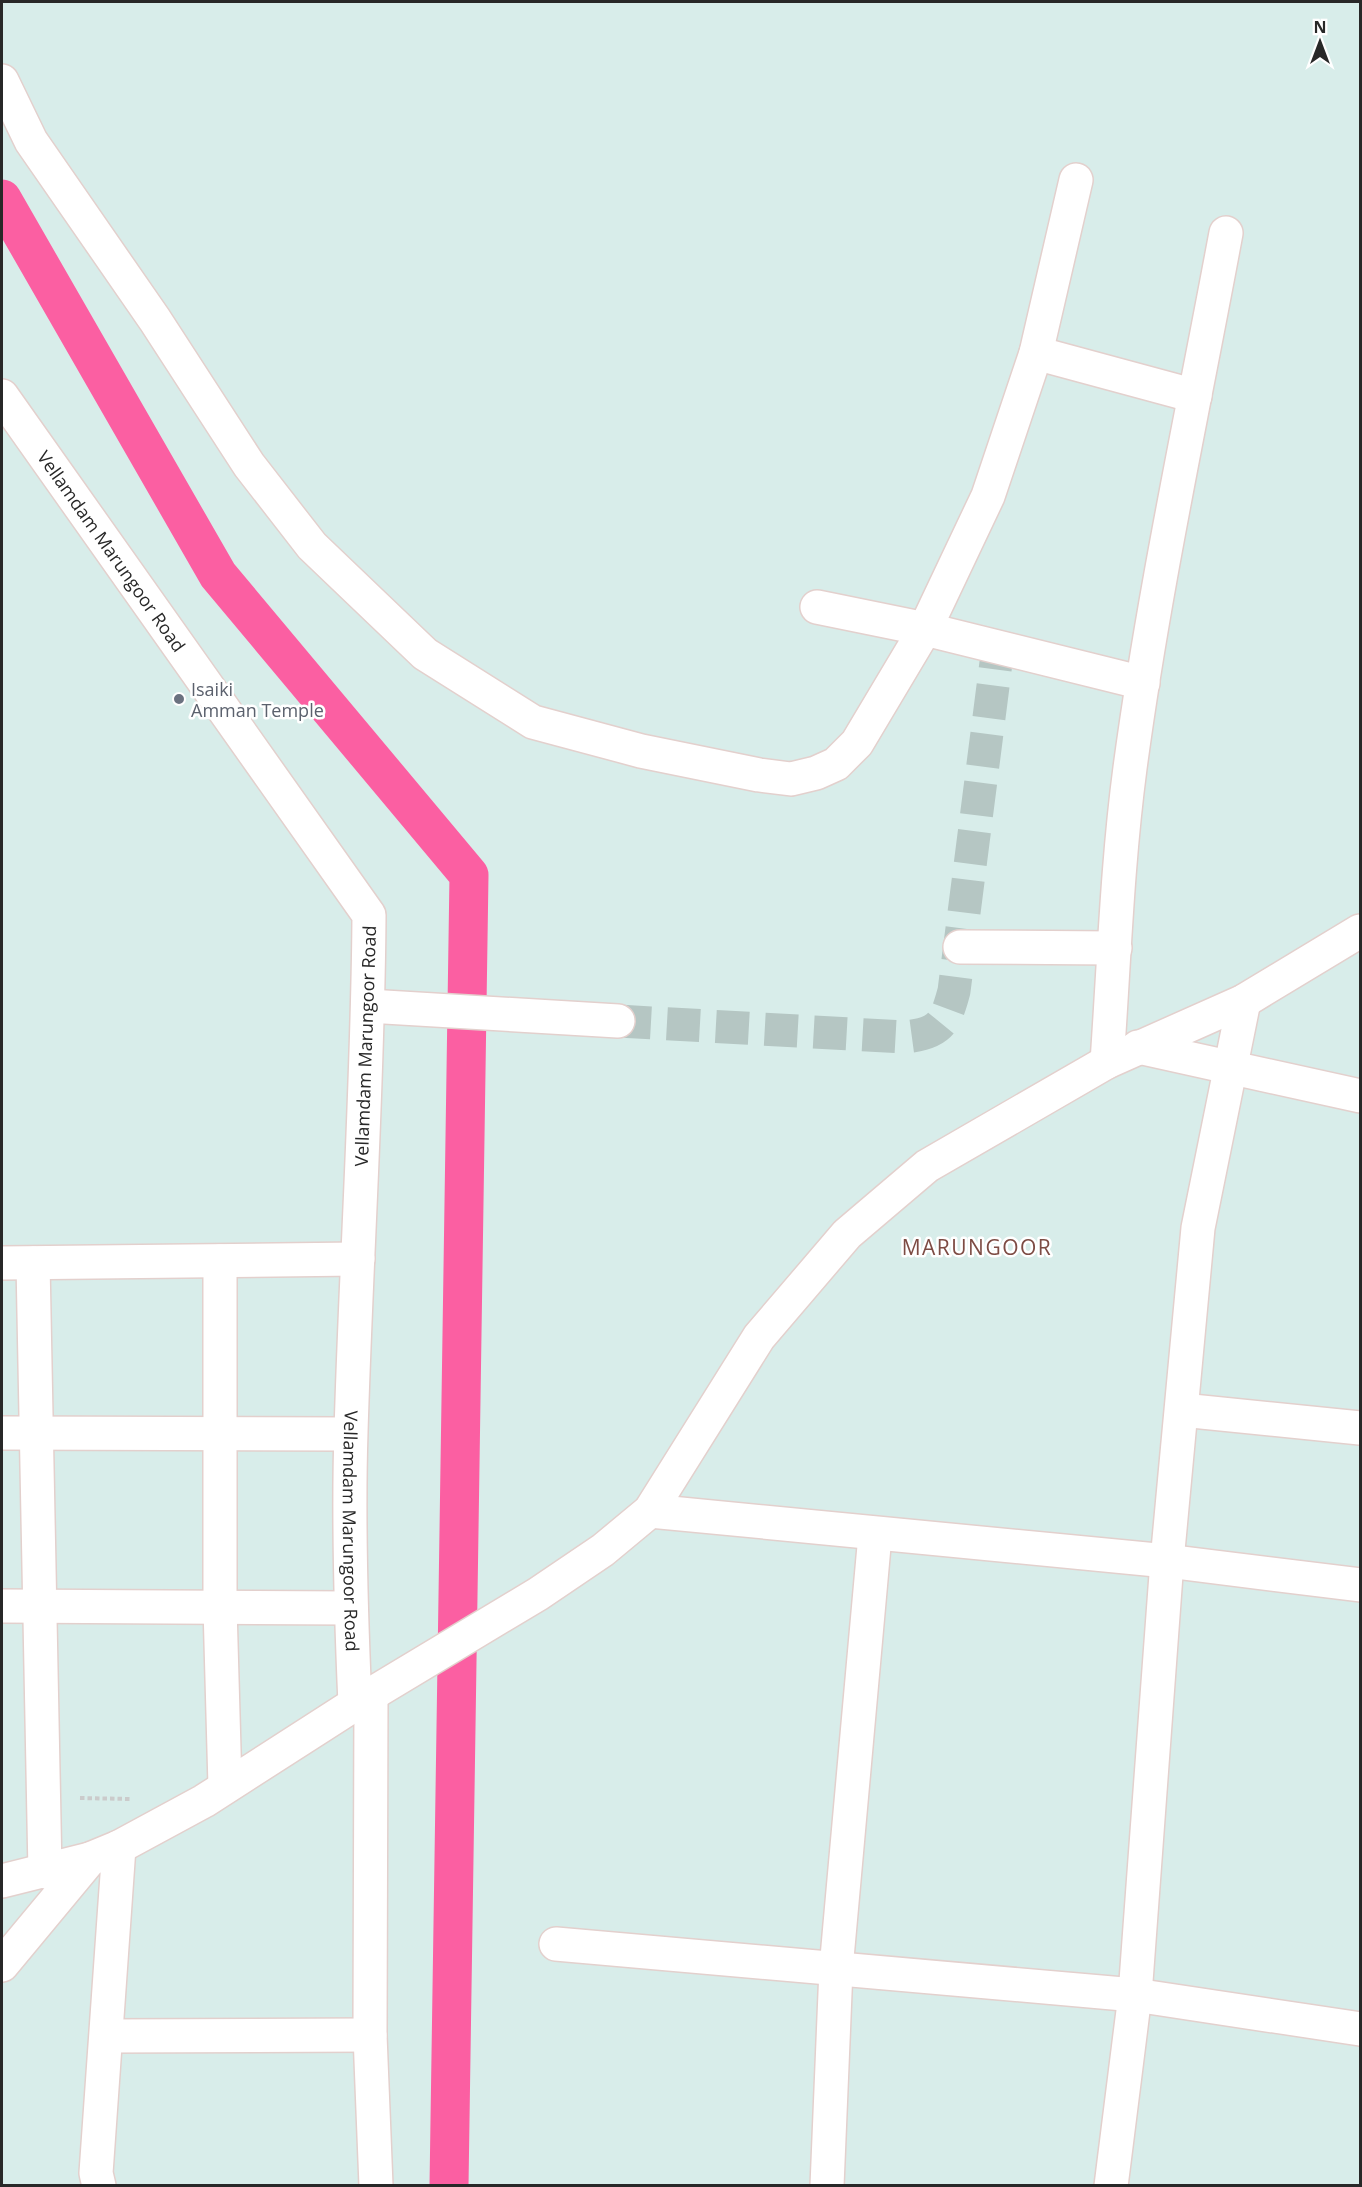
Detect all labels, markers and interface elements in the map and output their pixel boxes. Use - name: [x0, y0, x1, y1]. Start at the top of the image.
- north arrow: [1290, 12, 1350, 72]
- text: N: [1313, 16, 1327, 38]
- street label: Vellamdam Marungoor Road: [32, 446, 191, 657]
- place label: Isaiki Amman Temple: [191, 677, 324, 722]
- marker: Isaiki Amman Temple: [172, 692, 186, 706]
- street label: Vellamdam Marungoor Road: [349, 925, 381, 1167]
- district label: MARUNGOOR: [902, 1233, 1052, 1261]
- street label: Vellamdam Marungoor Road: [338, 1410, 365, 1652]

